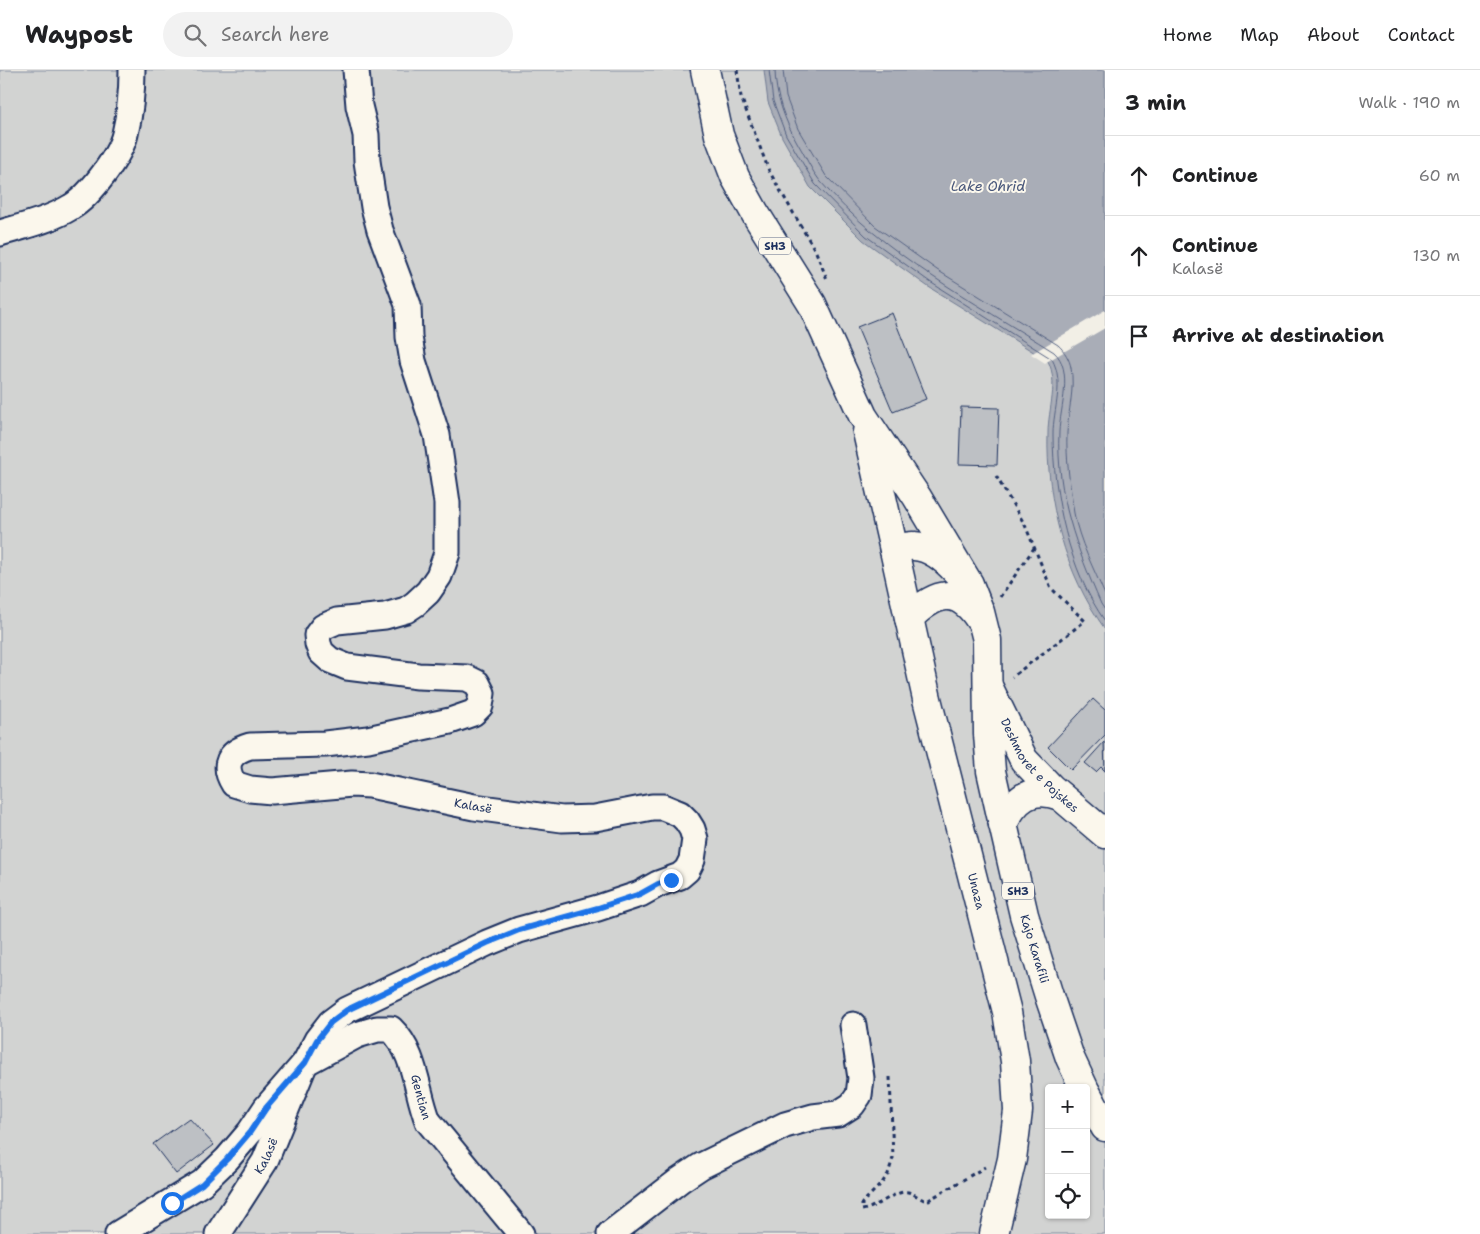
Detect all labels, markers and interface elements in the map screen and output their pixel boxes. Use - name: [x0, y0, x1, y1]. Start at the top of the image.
- search box: [163, 12, 513, 57]
- text: Waypost: [25, 19, 133, 51]
- icon: search: [181, 21, 209, 49]
- text: Search here: [221, 22, 329, 47]
- text: Home: [1163, 23, 1212, 47]
- text: Map: [1240, 23, 1279, 47]
- text: About: [1307, 23, 1360, 47]
- text: Contact: [1388, 23, 1455, 47]
- text: 3 min: [1125, 89, 1186, 117]
- text: Walk · 190 m: [1358, 92, 1460, 113]
- icon: ahead: [1125, 162, 1153, 190]
- text: Continue: [1172, 163, 1258, 188]
- text: 60 m: [1419, 165, 1460, 186]
- water label: Lake Ohrid: [951, 177, 1025, 195]
- text: Continue: [1172, 233, 1258, 258]
- road number: SH3: [759, 238, 791, 255]
- icon: ahead: [1125, 242, 1153, 270]
- text: 130 m: [1413, 245, 1460, 266]
- text: Kalasë: [1172, 258, 1223, 279]
- icon: arrive: [1125, 322, 1153, 350]
- text: Arrive at destination: [1172, 323, 1384, 348]
- street label: Deshmoret e Pojskes: [997, 716, 1082, 816]
- street label: Kalasë: [453, 795, 494, 817]
- route end: [660, 869, 683, 892]
- street label: Unaza: [964, 871, 989, 912]
- road number: SH3: [1002, 882, 1034, 899]
- street label: Kajo Karafili: [1016, 912, 1053, 985]
- street label: Gentian: [407, 1073, 435, 1122]
- map controls: [1045, 1084, 1090, 1219]
- button: +: [1045, 1084, 1090, 1129]
- button: −: [1045, 1129, 1090, 1174]
- street label: Kalasë: [251, 1135, 282, 1177]
- button: locate: [1045, 1174, 1090, 1219]
- route start: [161, 1192, 184, 1215]

